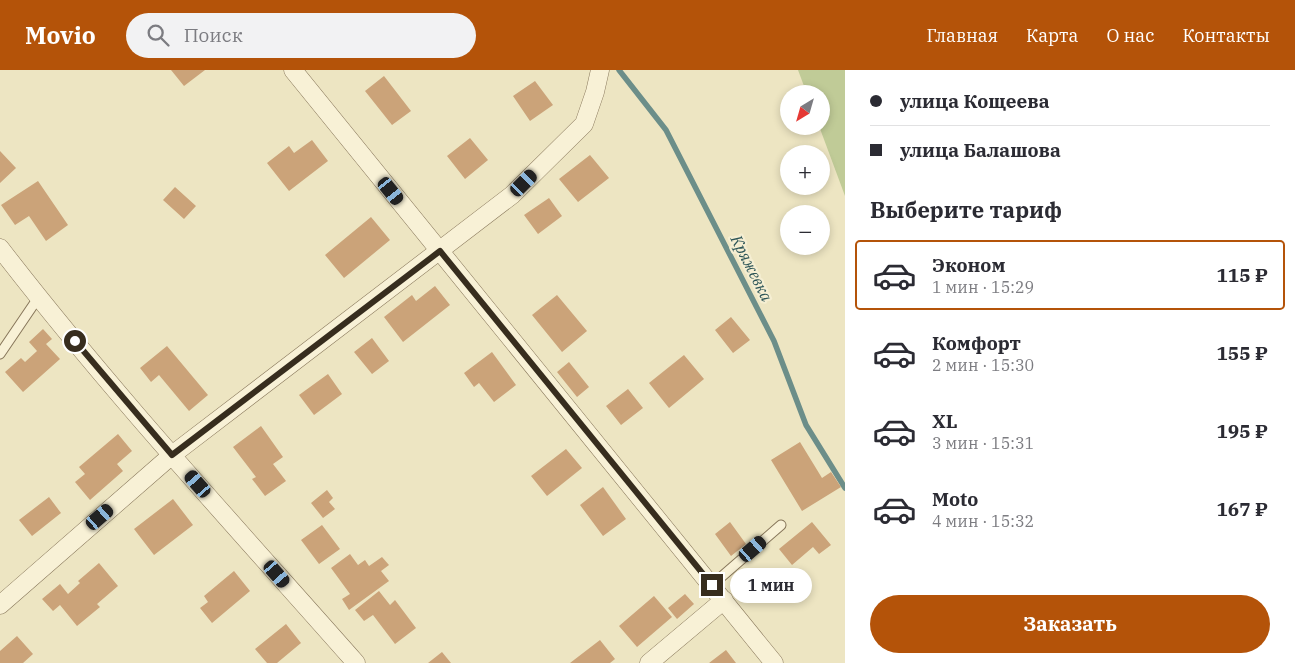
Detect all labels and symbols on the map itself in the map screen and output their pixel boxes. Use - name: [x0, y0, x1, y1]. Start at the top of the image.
- north arrow: [780, 85, 830, 135]
- car: [508, 167, 539, 199]
- car: [375, 175, 406, 207]
- water label: Кряжевка: [726, 231, 777, 305]
- route start: [64, 330, 86, 352]
- car: [182, 468, 213, 500]
- car: [83, 501, 116, 533]
- car: [736, 533, 769, 565]
- car: [261, 558, 292, 590]
- callout: 1 мин: [730, 568, 812, 602]
- route end: [701, 574, 723, 596]

